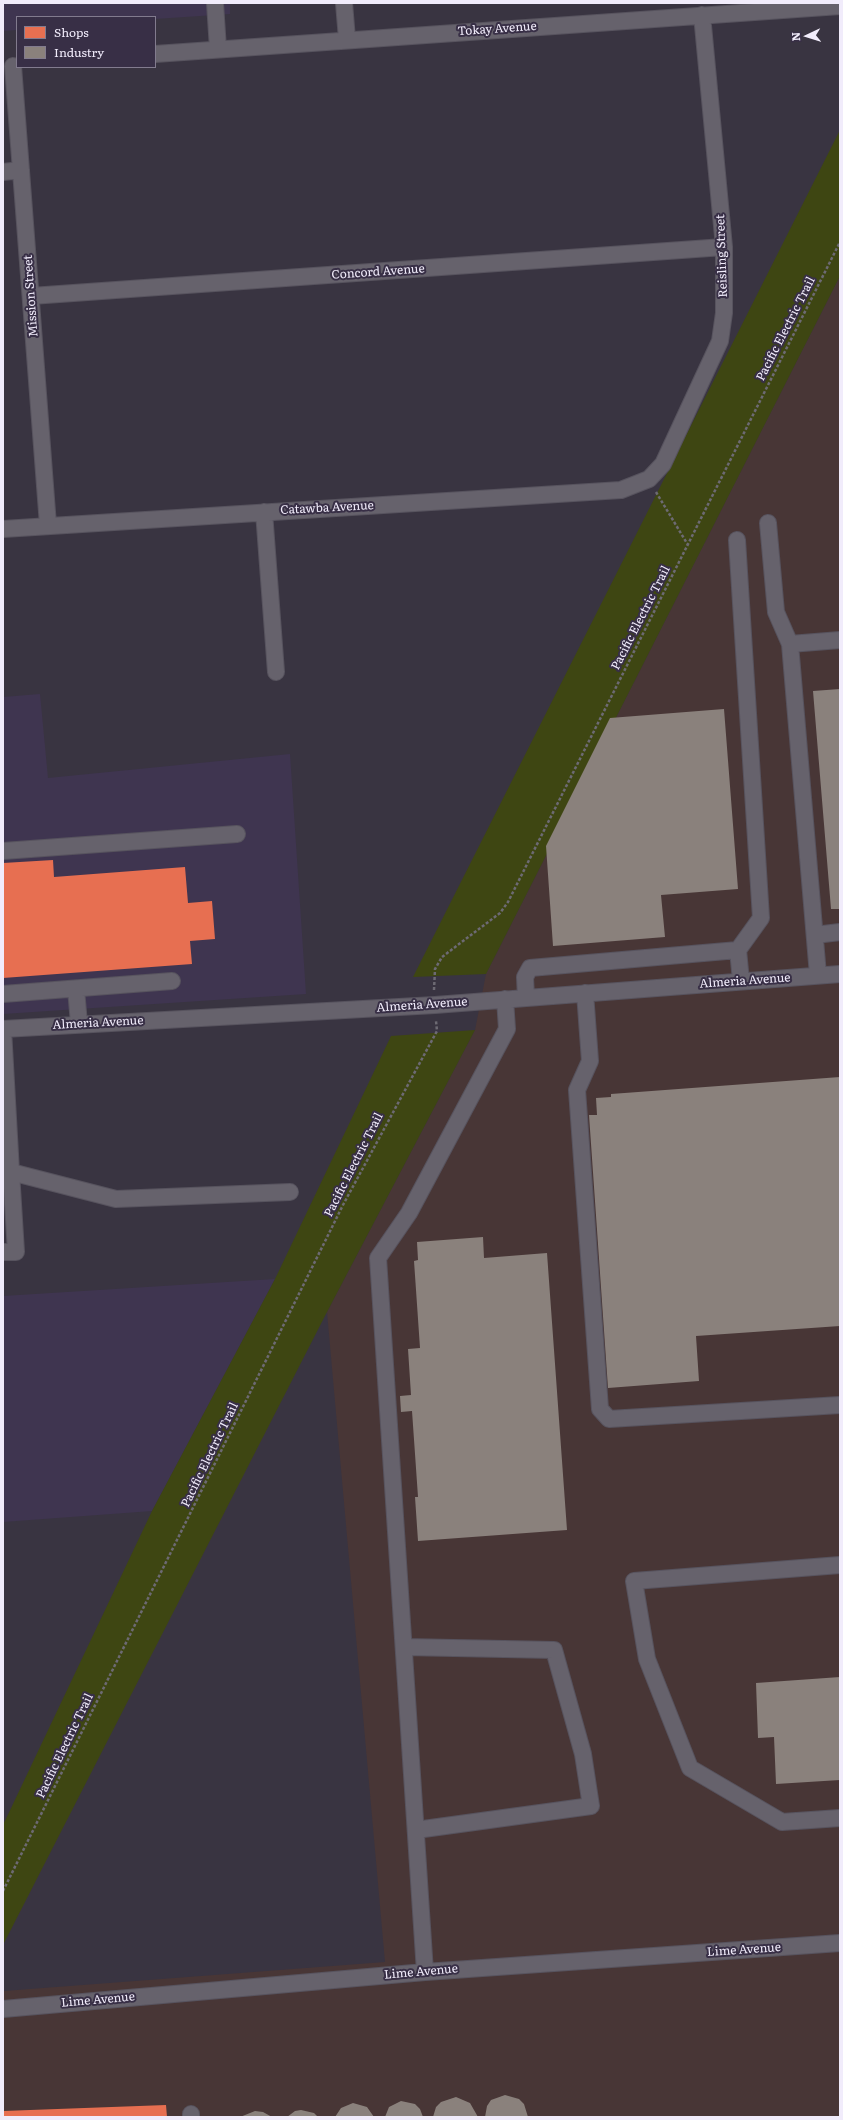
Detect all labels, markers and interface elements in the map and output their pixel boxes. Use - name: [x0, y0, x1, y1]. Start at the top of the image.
- legend: [16, 16, 156, 68]
- north arrow: [787, 16, 827, 56]
- street label: Tokay Avenue: [457, 19, 537, 39]
- text: Shops: [54, 23, 89, 41]
- text: N: [787, 32, 803, 42]
- text: Industry: [54, 43, 104, 61]
- street label: Reisling Street: [713, 214, 731, 298]
- street label: Mission Street: [21, 254, 41, 338]
- street label: Concord Avenue: [331, 262, 425, 282]
- street label: Pacific Electric Trail: [754, 275, 818, 383]
- street label: Catawba Avenue: [280, 498, 374, 518]
- street label: Pacific Electric Trail: [609, 564, 673, 672]
- street label: Almeria Avenue: [699, 971, 791, 991]
- street label: Almeria Avenue: [376, 995, 468, 1015]
- street label: Almeria Avenue: [52, 1013, 144, 1033]
- street label: Pacific Electric Trail: [322, 1111, 386, 1219]
- street label: Pacific Electric Trail: [178, 1400, 242, 1510]
- street label: Pacific Electric Trail: [33, 1691, 97, 1801]
- street label: Lime Avenue: [707, 1940, 781, 1960]
- street label: Lime Avenue: [384, 1962, 458, 1982]
- street label: Lime Avenue: [61, 1990, 135, 2010]

